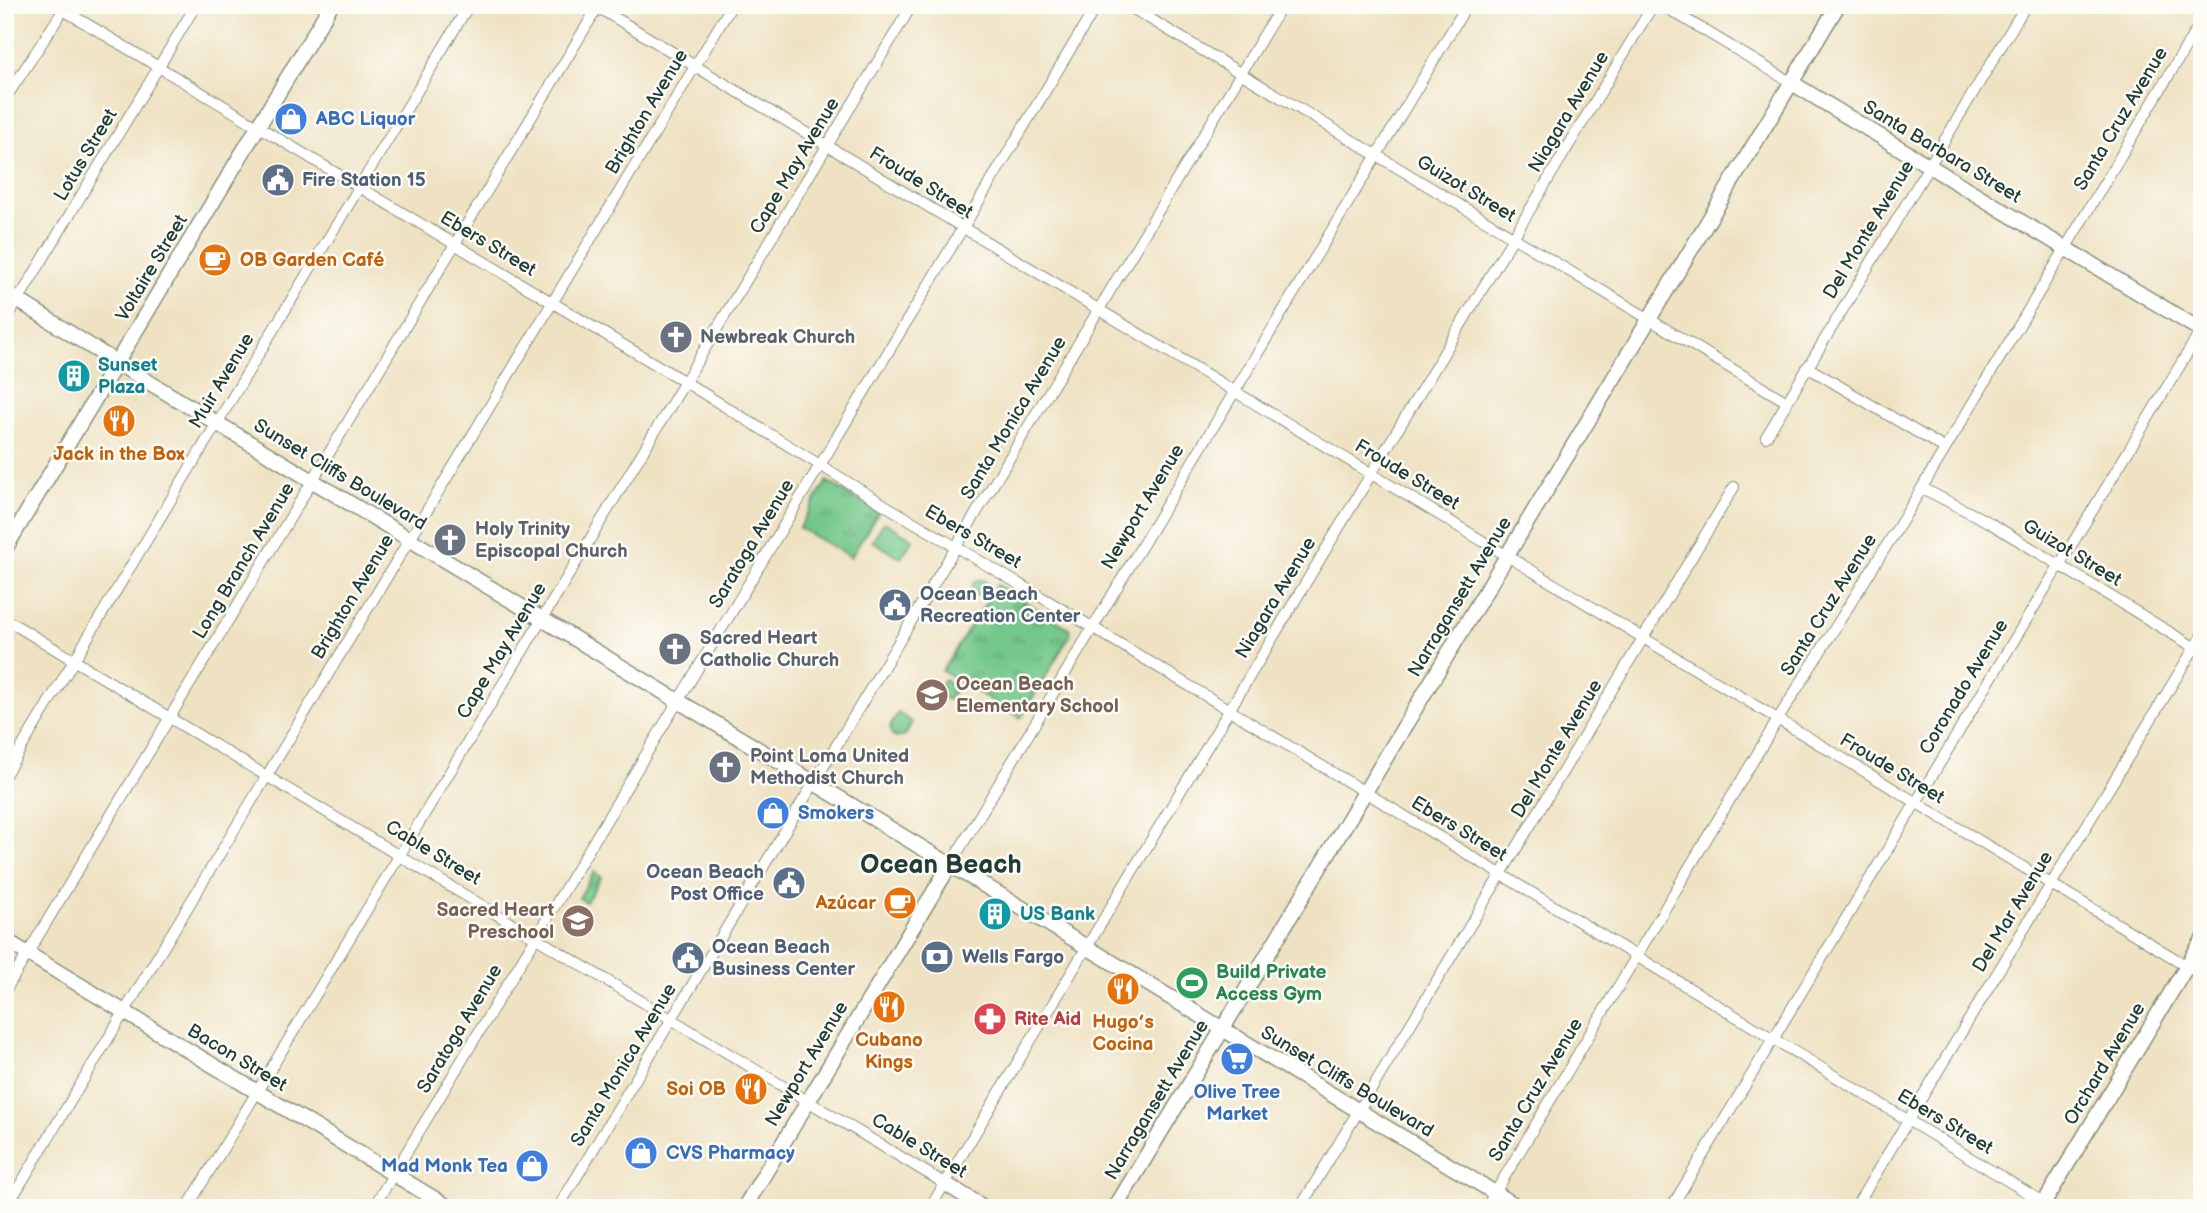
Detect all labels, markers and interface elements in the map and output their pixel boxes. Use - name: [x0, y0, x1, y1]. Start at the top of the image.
- street label: Santa Cruz Avenue: [2069, 43, 2173, 195]
- street label: Brighton Avenue: [601, 45, 693, 179]
- street label: Niagara Avenue: [1524, 47, 1614, 177]
- street label: Cape May Avenue: [745, 94, 845, 238]
- street label: Santa Barbara Street: [1859, 96, 2025, 208]
- shop icon: ABC Liquor: [272, 100, 310, 138]
- street label: Lotus Street: [49, 105, 123, 205]
- place label: ABC Liquor: [315, 108, 416, 131]
- street label: Froude Street: [865, 142, 977, 224]
- street label: Guizot Street: [1412, 150, 1520, 228]
- street label: Del Monte Avenue: [1819, 157, 1919, 303]
- public building icon: Fire Station 15: [259, 161, 297, 199]
- place label: Fire Station 15: [302, 169, 426, 192]
- street label: Ebers Street: [436, 206, 540, 282]
- street label: Voltaire Street: [111, 210, 193, 326]
- cafe icon: OB Garden Café: [196, 241, 234, 279]
- place label: OB Garden Café: [240, 249, 384, 272]
- church icon: Newbreak Church: [657, 318, 695, 356]
- place label: Newbreak Church: [700, 326, 855, 349]
- street label: Muir Avenue: [185, 329, 259, 433]
- street label: Santa Monica Avenue: [956, 332, 1072, 504]
- place label: Sunset Plaza: [98, 354, 158, 399]
- building icon: Sunset Plaza: [55, 357, 93, 395]
- restaurant icon: Jack in the Box: [100, 402, 138, 440]
- street label: Sunset Cliffs Boulevard: [249, 414, 431, 536]
- street label: Froude Street: [1350, 435, 1464, 515]
- street label: Newport Avenue: [1097, 440, 1189, 574]
- place label: Jack in the Box: [53, 443, 185, 466]
- street label: Saratoga Avenue: [704, 475, 800, 613]
- street label: Long Branch Avenue: [188, 479, 300, 643]
- street label: Ebers Street: [921, 500, 1026, 574]
- street label: Narragansett Avenue: [1403, 513, 1517, 681]
- street label: Guizot Street: [2018, 514, 2126, 592]
- place label: Holy Trinity Episcopal Church: [475, 518, 628, 563]
- church icon: Holy Trinity Episcopal Church: [431, 521, 469, 559]
- street label: Brighton Avenue: [307, 530, 399, 664]
- street label: Santa Cruz Avenue: [1776, 530, 1882, 680]
- street label: Niagara Avenue: [1231, 533, 1321, 663]
- street label: Cape May Avenue: [452, 579, 552, 723]
- place label: Ocean Beach Recreation Center: [920, 583, 1081, 628]
- public building icon: Ocean Beach Recreation Center: [876, 586, 914, 624]
- street label: Coronado Avenue: [1915, 615, 2013, 759]
- place label: Sacred Heart Catholic Church: [700, 627, 839, 672]
- church icon: Sacred Heart Catholic Church: [656, 630, 694, 668]
- place label: Ocean Beach Elementary School: [956, 673, 1119, 718]
- school or university icon: Ocean Beach Elementary School: [913, 676, 951, 714]
- street label: Del Monte Avenue: [1507, 676, 1607, 822]
- street label: Froude Street: [1835, 729, 1949, 809]
- place label: Point Loma United Methodist Church: [750, 745, 909, 790]
- church icon: Point Loma United Methodist Church: [706, 748, 744, 786]
- street label: Ebers Street: [1407, 791, 1511, 867]
- shop icon: Smokers: [754, 794, 792, 832]
- place label: Smokers: [798, 802, 874, 825]
- street label: Cable Street: [381, 816, 485, 891]
- street label: Del Mar Avenue: [1968, 847, 2058, 977]
- district label: Ocean Beach: [860, 850, 1022, 881]
- place label: Ocean Beach Post Office: [646, 861, 764, 906]
- public building icon: Ocean Beach Post Office: [770, 864, 808, 902]
- cafe icon: Azúcar: [881, 884, 919, 922]
- place label: Azúcar: [815, 892, 876, 915]
- building icon: US Bank: [976, 895, 1014, 933]
- place label: Sacred Heart Preschool: [437, 899, 555, 944]
- school or university icon: Sacred Heart Preschool: [559, 902, 597, 940]
- place label: US Bank: [1020, 903, 1095, 926]
- place label: Ocean Beach Business Center: [712, 936, 855, 981]
- bank icon: Wells Fargo: [918, 938, 956, 976]
- public building icon: Ocean Beach Business Center: [669, 939, 707, 977]
- place label: Wells Fargo: [962, 946, 1064, 969]
- street label: Saratoga Avenue: [412, 960, 508, 1098]
- place label: Build Private Access Gym: [1215, 961, 1326, 1006]
- sports icon: Build Private Access Gym: [1173, 964, 1211, 1002]
- restaurant icon: Hugo’s Cocina: [1104, 970, 1142, 1008]
- street label: Santa Monica Avenue: [566, 979, 682, 1151]
- restaurant icon: Cubano Kings: [870, 988, 908, 1026]
- street label: Newport Avenue: [761, 997, 853, 1131]
- street label: Orchard Avenue: [2059, 999, 2151, 1129]
- pharmacy icon: Rite Aid: [971, 1000, 1009, 1038]
- place label: Rite Aid: [1014, 1008, 1081, 1031]
- place label: Hugo’s Cocina: [1092, 1011, 1154, 1056]
- street label: Santa Cruz Avenue: [1484, 1014, 1588, 1166]
- street label: Narragansett Avenue: [1100, 1016, 1214, 1184]
- street label: Bacon Street: [183, 1019, 291, 1097]
- street label: Sunset Cliffs Boulevard: [1256, 1021, 1438, 1143]
- place label: Cubano Kings: [855, 1029, 923, 1074]
- supermarket icon: Olive Tree Market: [1218, 1040, 1256, 1078]
- restaurant icon: Soi OB: [732, 1070, 770, 1108]
- place label: Soi OB: [667, 1078, 726, 1101]
- place label: Olive Tree Market: [1194, 1081, 1280, 1126]
- street label: Ebers Street: [1893, 1084, 1997, 1160]
- street label: Cable Street: [867, 1109, 971, 1184]
- shop icon: CVS Pharmacy: [622, 1134, 660, 1172]
- place label: CVS Pharmacy: [666, 1142, 795, 1165]
- shop icon: Mad Monk Tea: [513, 1147, 551, 1185]
- place label: Mad Monk Tea: [381, 1155, 508, 1178]

